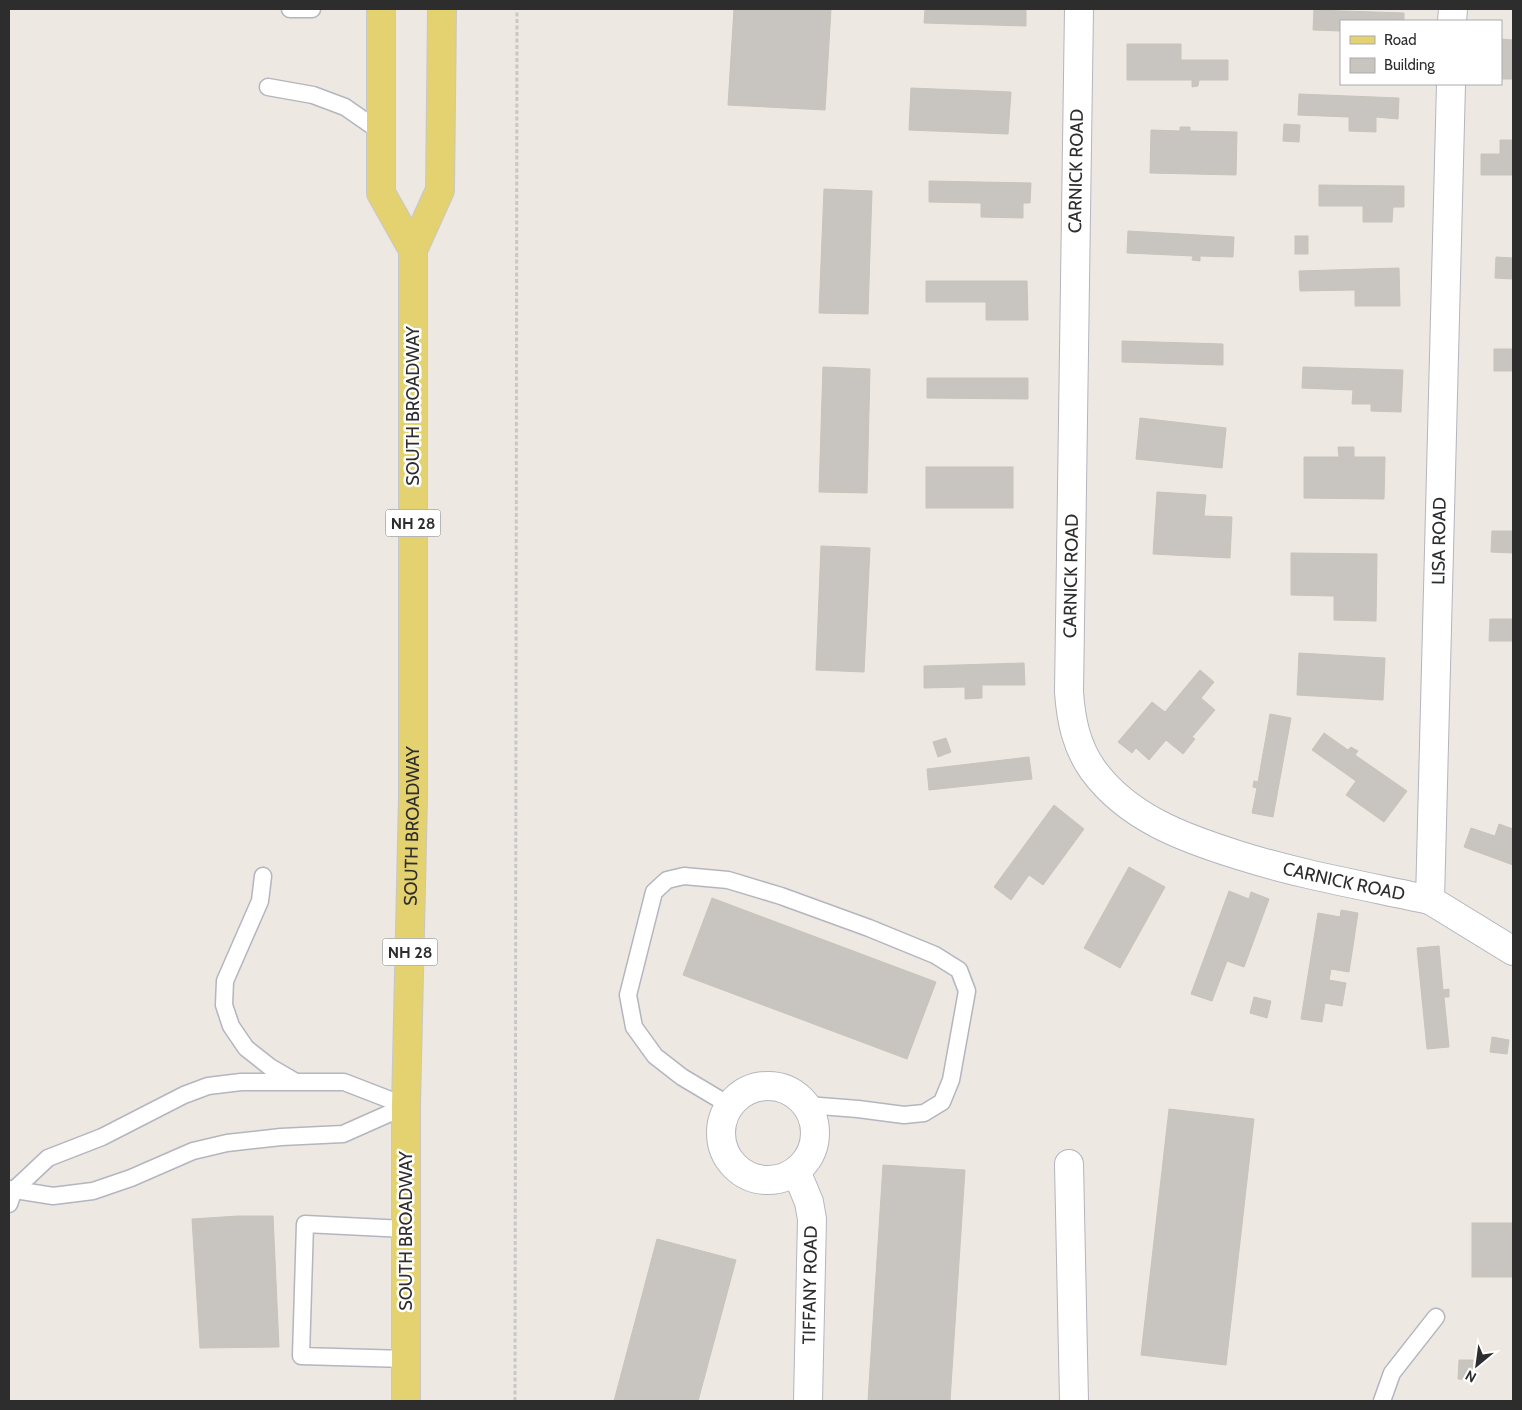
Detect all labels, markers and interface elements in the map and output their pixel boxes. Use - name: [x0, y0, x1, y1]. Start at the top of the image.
- legend: [1340, 20, 1502, 85]
- text: Road: [1384, 31, 1417, 49]
- text: Building: [1384, 56, 1435, 74]
- street label: CARNICK ROAD: [1064, 109, 1088, 233]
- street label: SOUTH BROADWAY: [402, 325, 424, 486]
- street label: LISA ROAD: [1427, 497, 1451, 585]
- road number: NH 28: [386, 509, 440, 536]
- street label: CARNICK ROAD: [1059, 514, 1083, 638]
- street label: SOUTH BROADWAY: [400, 745, 424, 906]
- street label: CARNICK ROAD: [1280, 857, 1407, 905]
- road number: NH 28: [382, 939, 438, 966]
- street label: SOUTH BROADWAY: [395, 1150, 417, 1311]
- street label: TIFFANY ROAD: [798, 1225, 822, 1345]
- north arrow: [1452, 1340, 1502, 1390]
- text: N: [1462, 1366, 1479, 1387]

